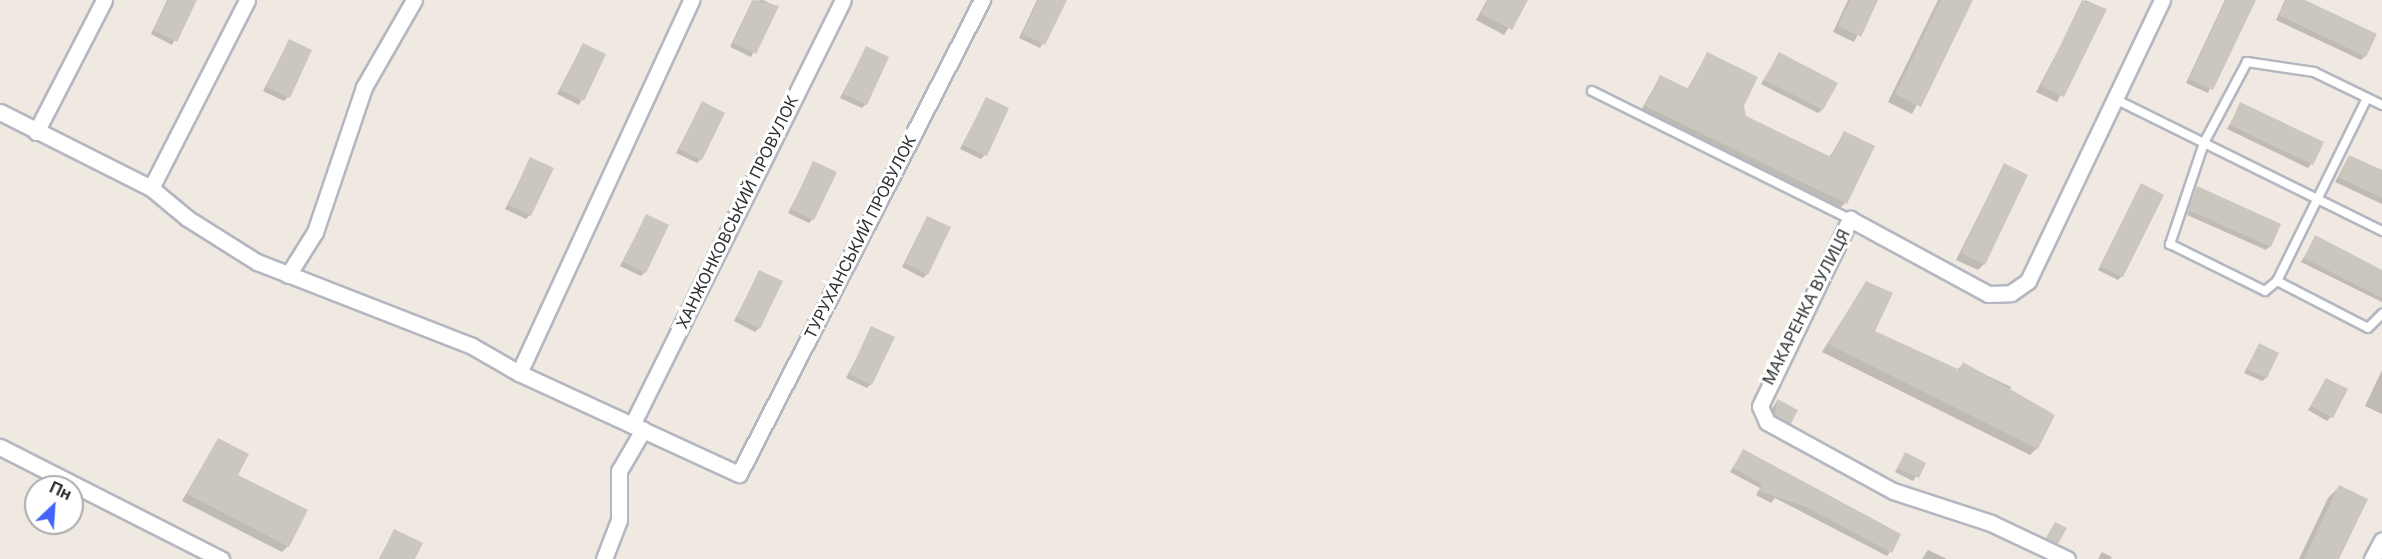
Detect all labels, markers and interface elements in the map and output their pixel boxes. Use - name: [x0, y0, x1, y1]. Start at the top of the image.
- street label: ХАНЖОНКОВСЬКИЙ ПРОВУЛОК: [672, 92, 802, 332]
- street label: ТУРУХАНСЬКИЙ ПРОВУЛОК: [800, 132, 920, 342]
- street label: МАКАРЕНКА ВУЛИЦЯ: [1758, 226, 1854, 388]
- north arrow: [24, 475, 84, 535]
- text: Пн: [47, 477, 75, 504]

